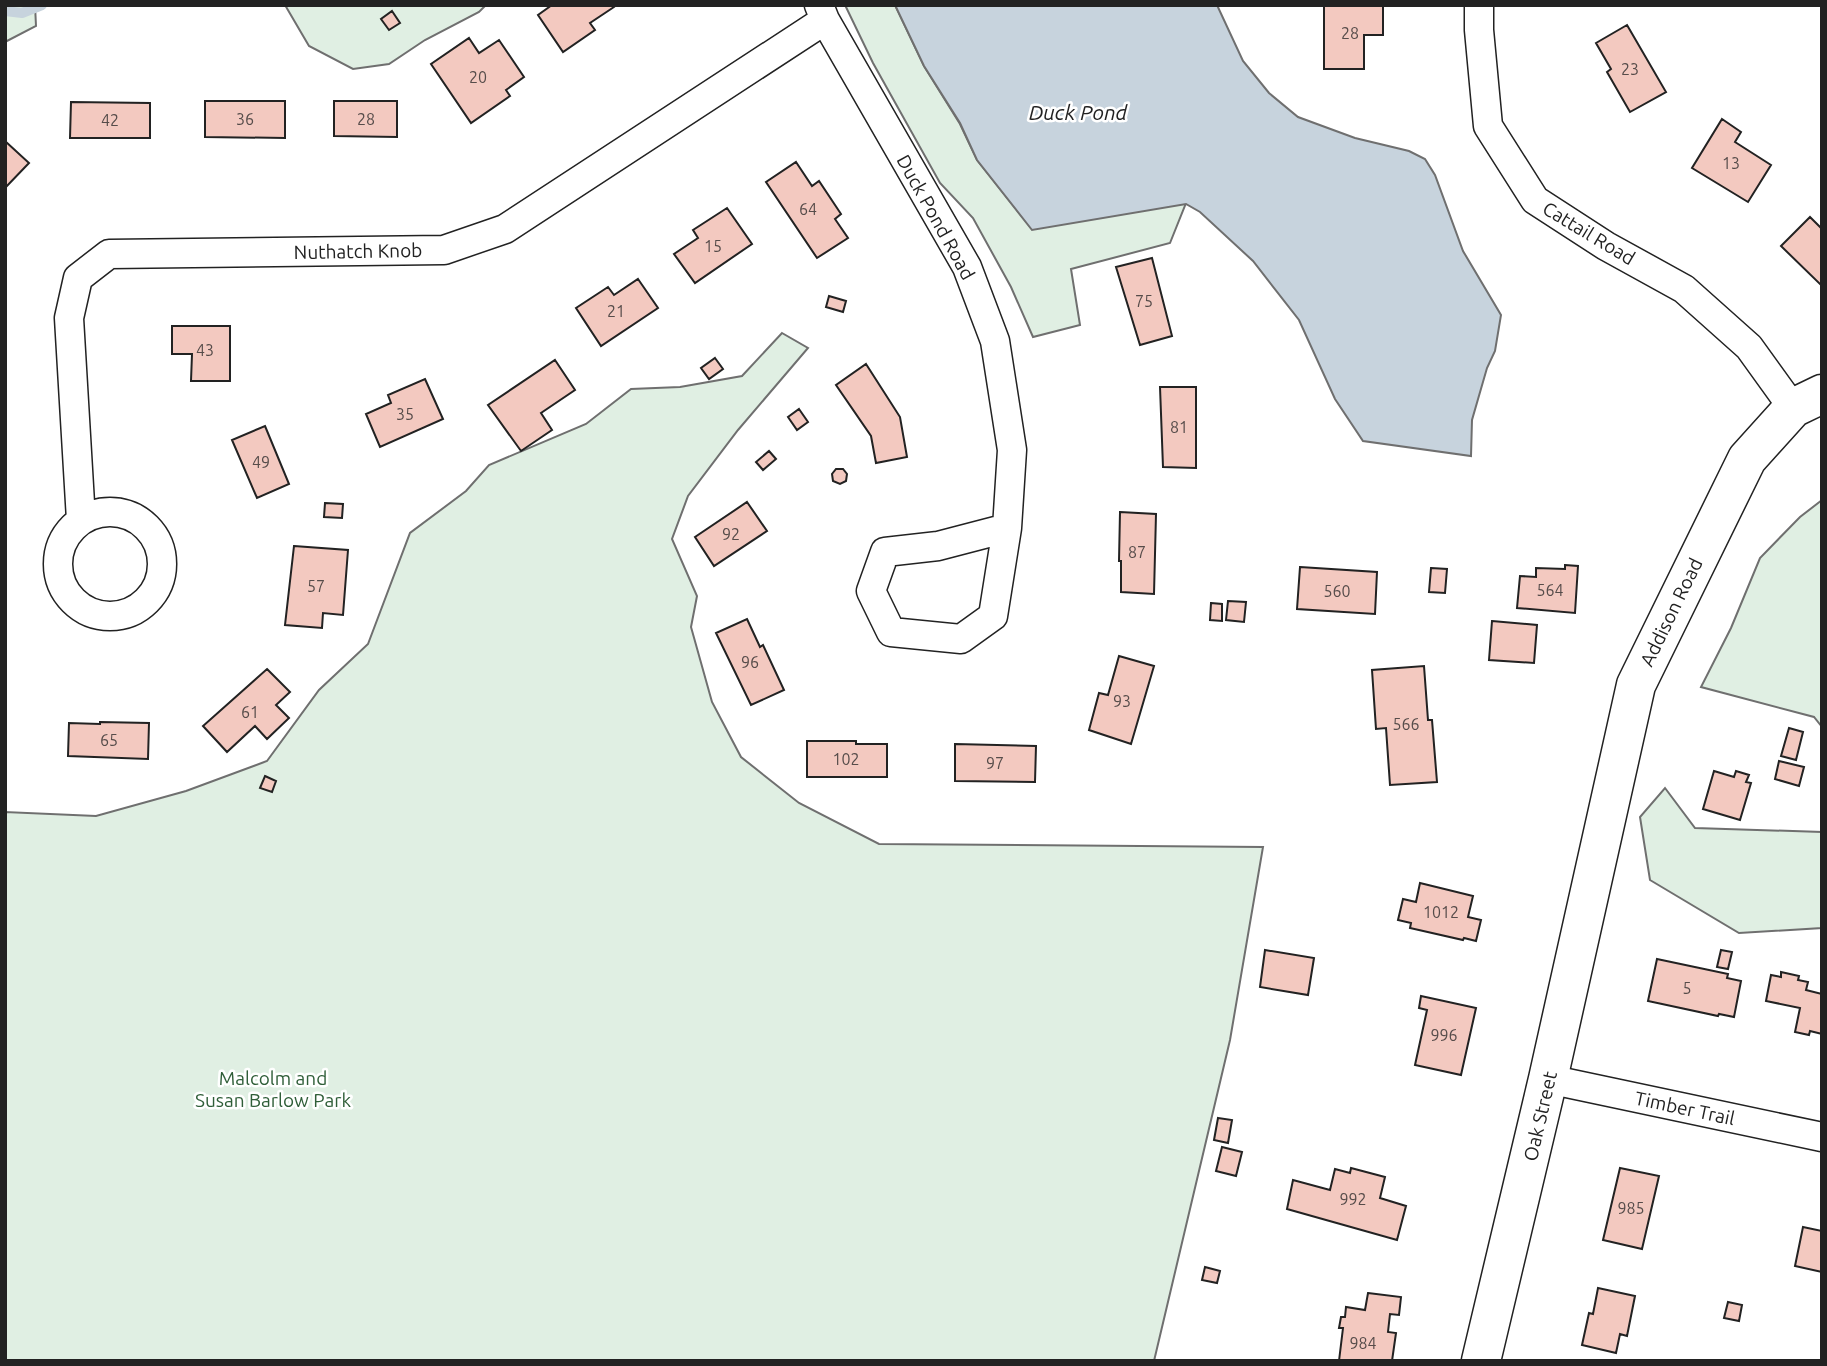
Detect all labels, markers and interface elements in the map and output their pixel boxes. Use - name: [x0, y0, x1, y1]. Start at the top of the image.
- house number: 28: [1341, 24, 1359, 42]
- house number: 23: [1621, 60, 1639, 78]
- house number: 20: [469, 68, 487, 86]
- water label: Duck Pond: [1029, 100, 1129, 124]
- house number: 36: [236, 110, 254, 128]
- house number: 28: [357, 110, 375, 128]
- house number: 42: [101, 111, 119, 129]
- street label: Duck Pond Road: [893, 151, 979, 283]
- house number: 13: [1722, 154, 1740, 172]
- street label: Cattail Road: [1539, 197, 1639, 269]
- house number: 64: [799, 200, 817, 218]
- house number: 15: [704, 237, 722, 255]
- street label: Nuthatch Knob: [294, 239, 422, 263]
- house number: 75: [1135, 292, 1153, 310]
- house number: 21: [607, 302, 625, 320]
- house number: 43: [196, 341, 214, 359]
- house number: 35: [396, 405, 414, 423]
- house number: 81: [1170, 418, 1188, 436]
- house number: 49: [252, 453, 270, 471]
- house number: 92: [722, 525, 740, 543]
- house number: 87: [1128, 543, 1146, 561]
- street label: Addison Road: [1635, 554, 1707, 670]
- house number: 57: [307, 577, 325, 595]
- house number: 564: [1536, 581, 1564, 599]
- house number: 560: [1323, 582, 1351, 600]
- house number: 96: [741, 653, 759, 671]
- house number: 93: [1113, 692, 1131, 710]
- house number: 61: [241, 703, 259, 721]
- house number: 566: [1392, 715, 1420, 733]
- house number: 65: [100, 731, 118, 749]
- house number: 102: [832, 750, 860, 768]
- house number: 97: [986, 754, 1004, 772]
- house number: 1012: [1423, 903, 1459, 921]
- house number: 5: [1682, 979, 1692, 997]
- house number: 996: [1430, 1026, 1458, 1044]
- park label: Malcolm and Susan Barlow Park: [195, 1067, 351, 1111]
- street label: Oak Street: [1519, 1068, 1561, 1163]
- street label: Timber Trail: [1633, 1087, 1737, 1129]
- house number: 992: [1339, 1190, 1367, 1208]
- house number: 985: [1617, 1199, 1645, 1217]
- house number: 984: [1349, 1334, 1377, 1352]

